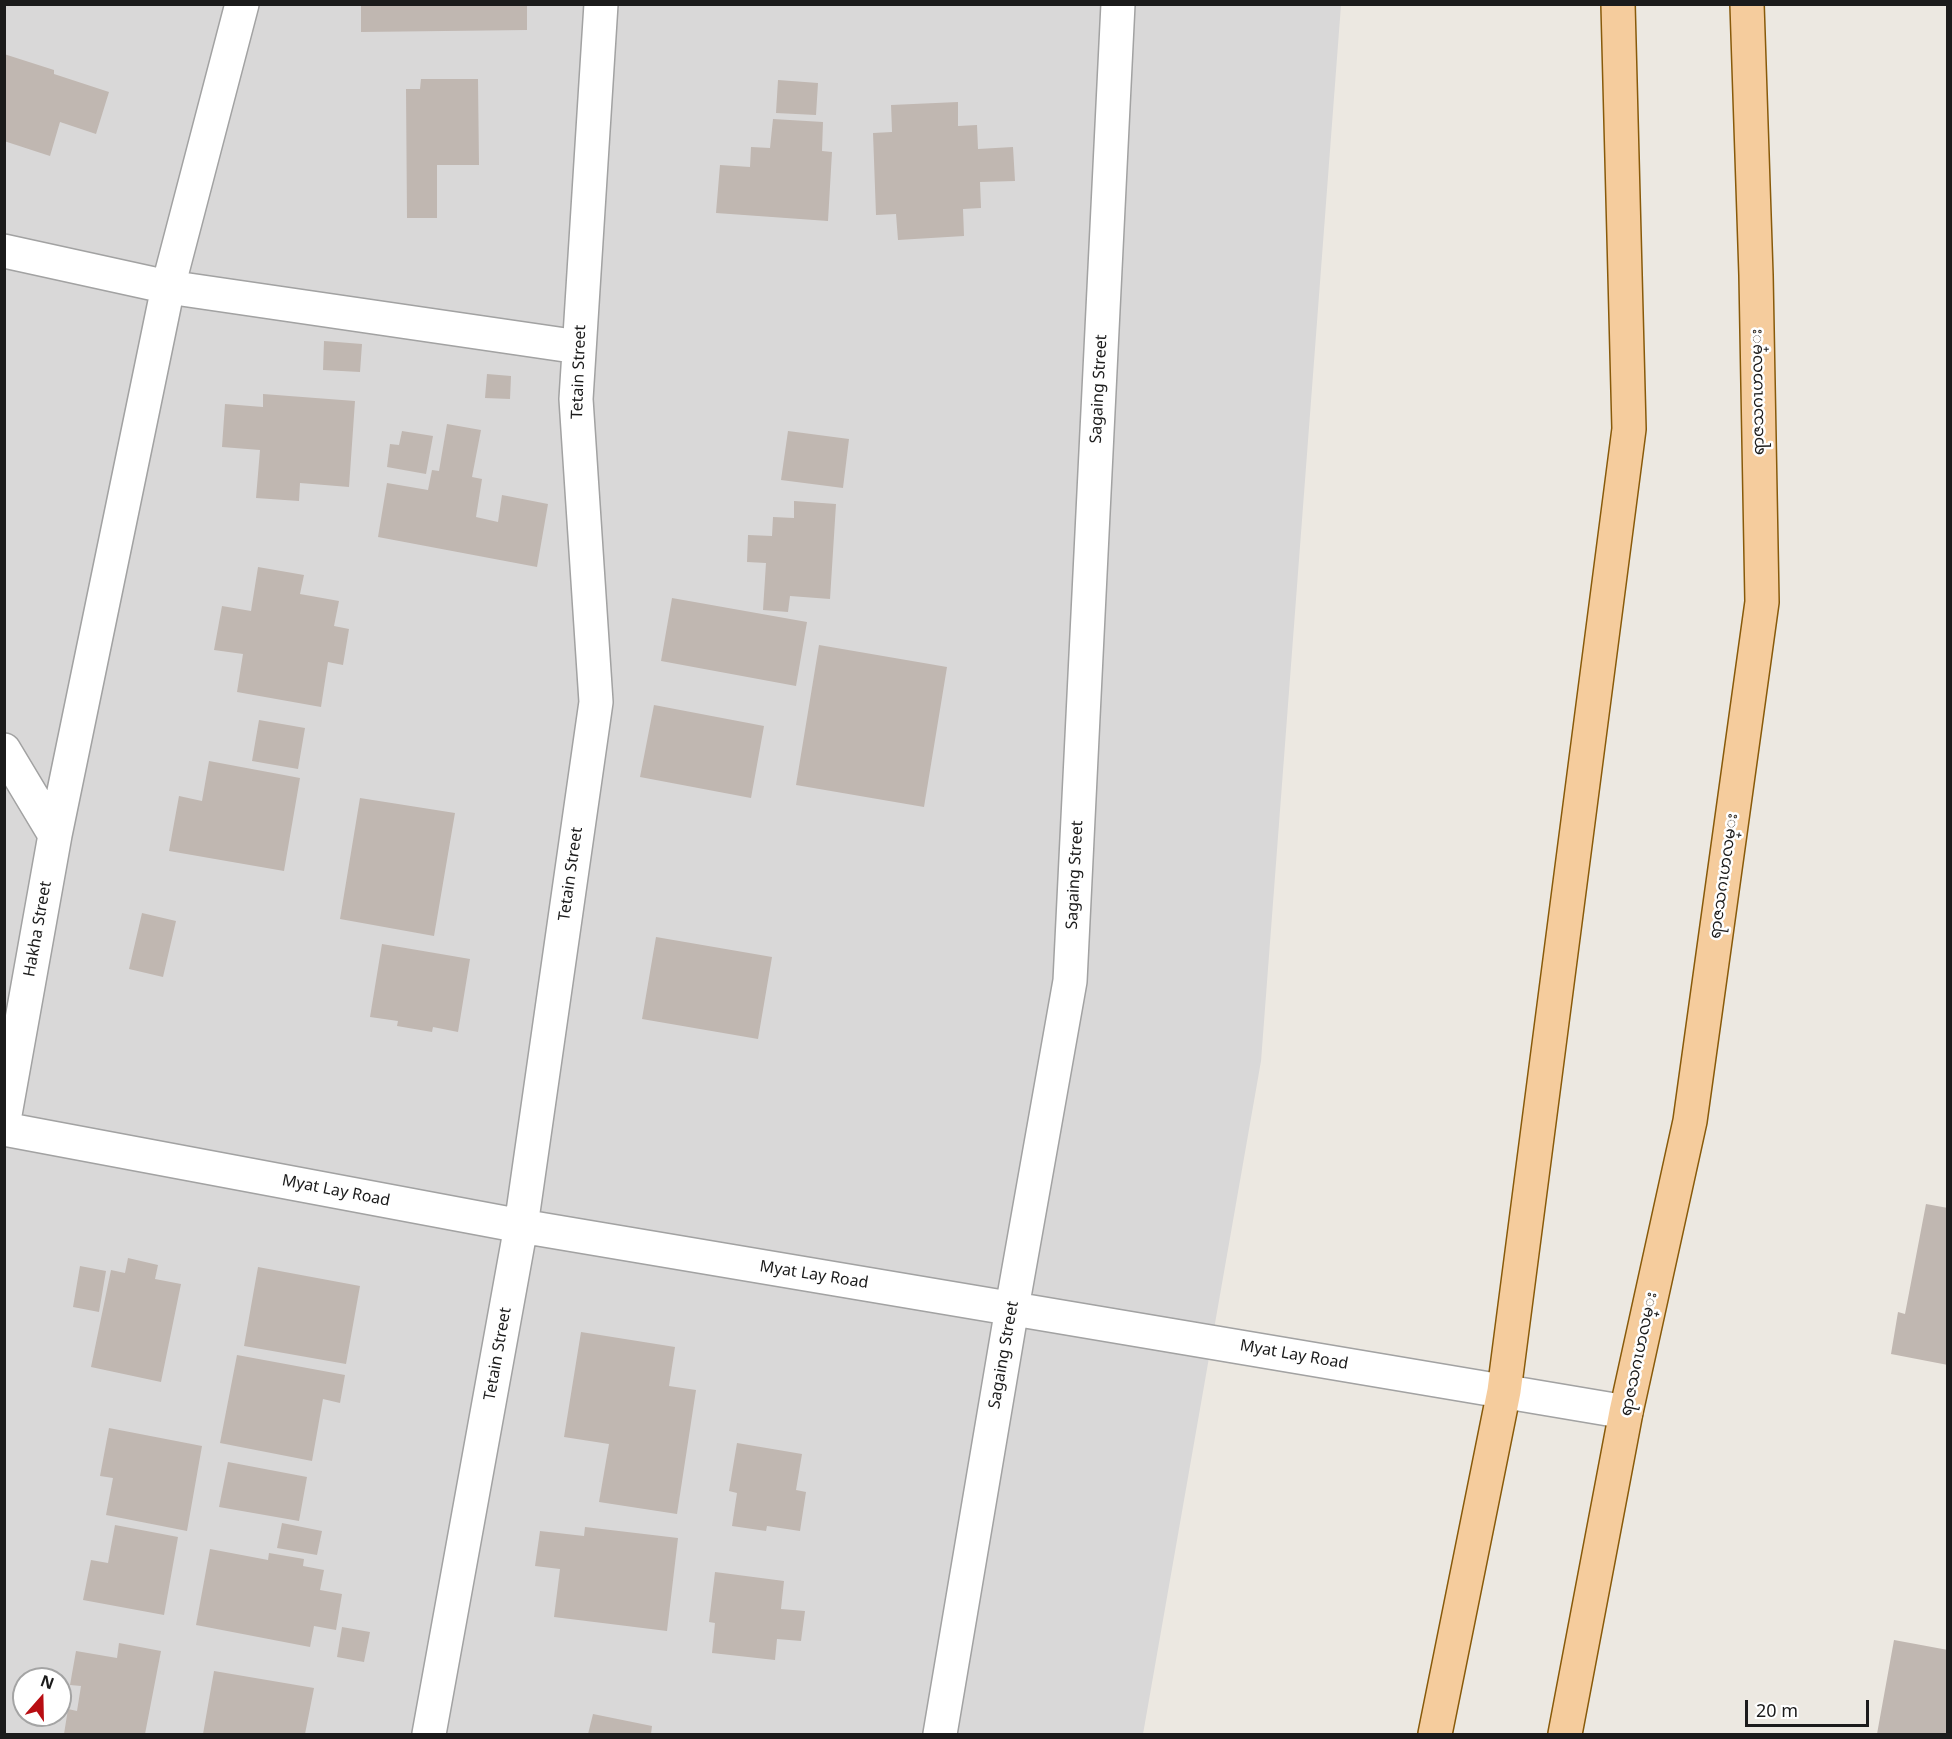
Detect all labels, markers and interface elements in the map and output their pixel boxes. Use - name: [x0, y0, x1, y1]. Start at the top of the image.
- street label: Tetain Street: [568, 324, 590, 420]
- street label: ရာဇသဂၤဟလမ္း: [1747, 329, 1769, 455]
- street label: Sagaing Street: [1087, 334, 1111, 444]
- street label: ရာဇသဂၤဟလမ္း: [1706, 812, 1742, 940]
- street label: Sagaing Street: [1063, 820, 1087, 930]
- street label: Tetain Street: [555, 826, 587, 922]
- street label: Hakha Street: [20, 880, 56, 978]
- street label: Myat Lay Road: [280, 1171, 392, 1211]
- street label: Myat Lay Road: [758, 1257, 870, 1293]
- street label: ရာဇသဂၤဟလမ္း: [1616, 1290, 1662, 1418]
- street label: Sagaing Street: [985, 1300, 1023, 1410]
- street label: Tetain Street: [480, 1306, 516, 1402]
- street label: Myat Lay Road: [1238, 1336, 1350, 1374]
- north arrow: [12, 1667, 72, 1727]
- text: N: [38, 1669, 57, 1695]
- scale bar: [1748, 1688, 1872, 1726]
- text: 20 m: [1756, 1698, 1798, 1722]

